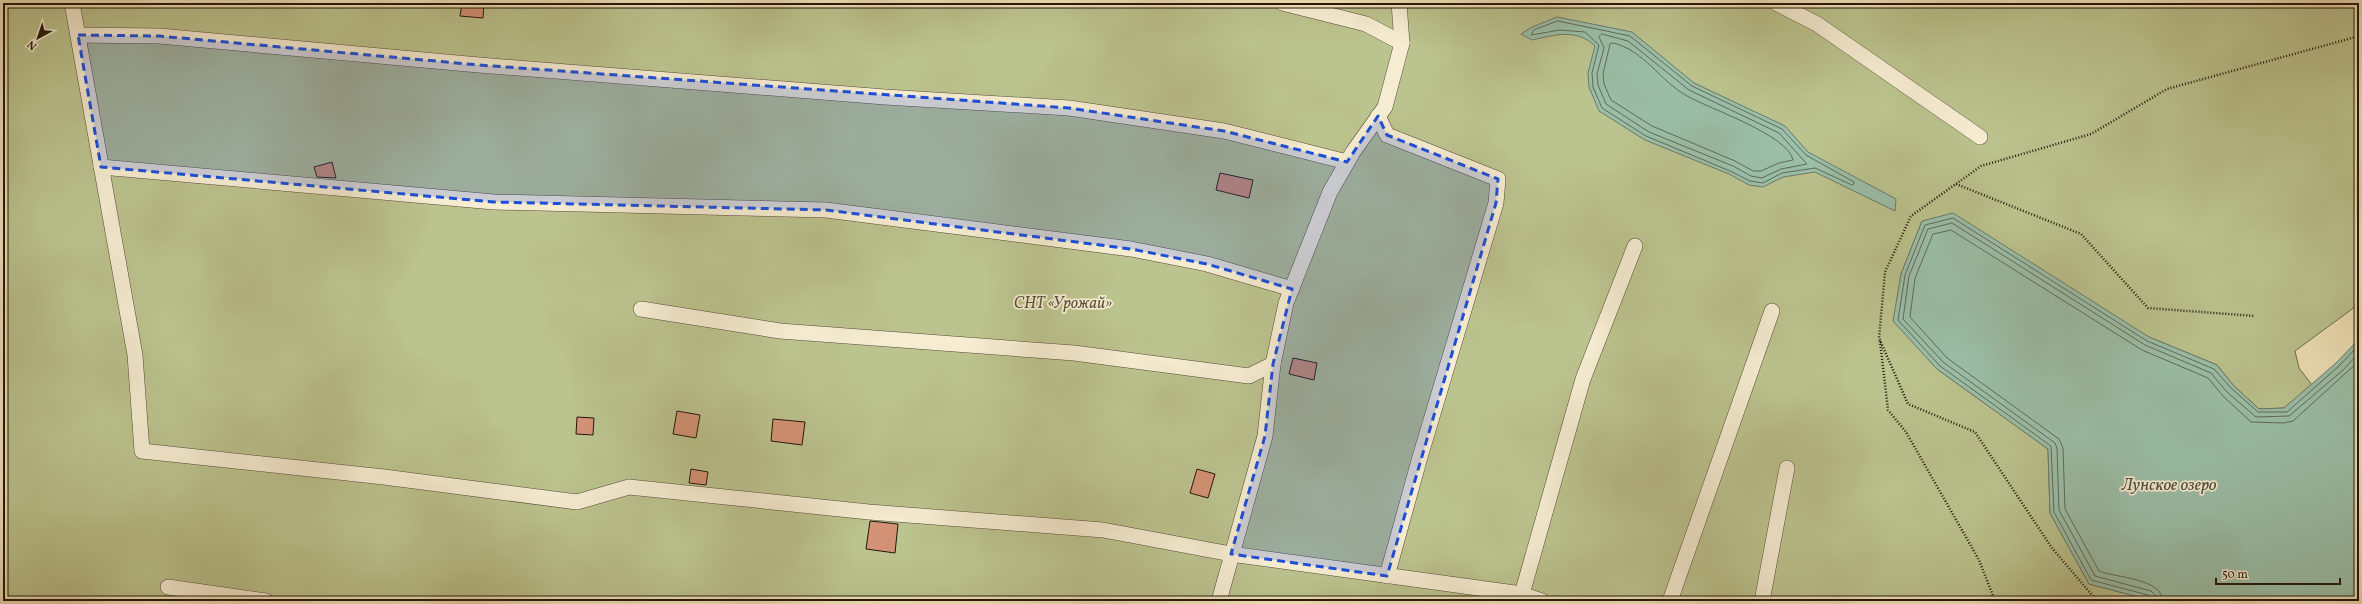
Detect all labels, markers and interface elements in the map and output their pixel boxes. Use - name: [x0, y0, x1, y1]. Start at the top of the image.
- north arrow: [18, 18, 58, 58]
- text: N: [25, 36, 40, 53]
- park label: СНТ «Урожай»: [1014, 293, 1112, 315]
- water label: Лунское озеро: [2120, 474, 2217, 497]
- scale bar: [2216, 560, 2340, 586]
- text: 50 m: [2222, 567, 2248, 583]

